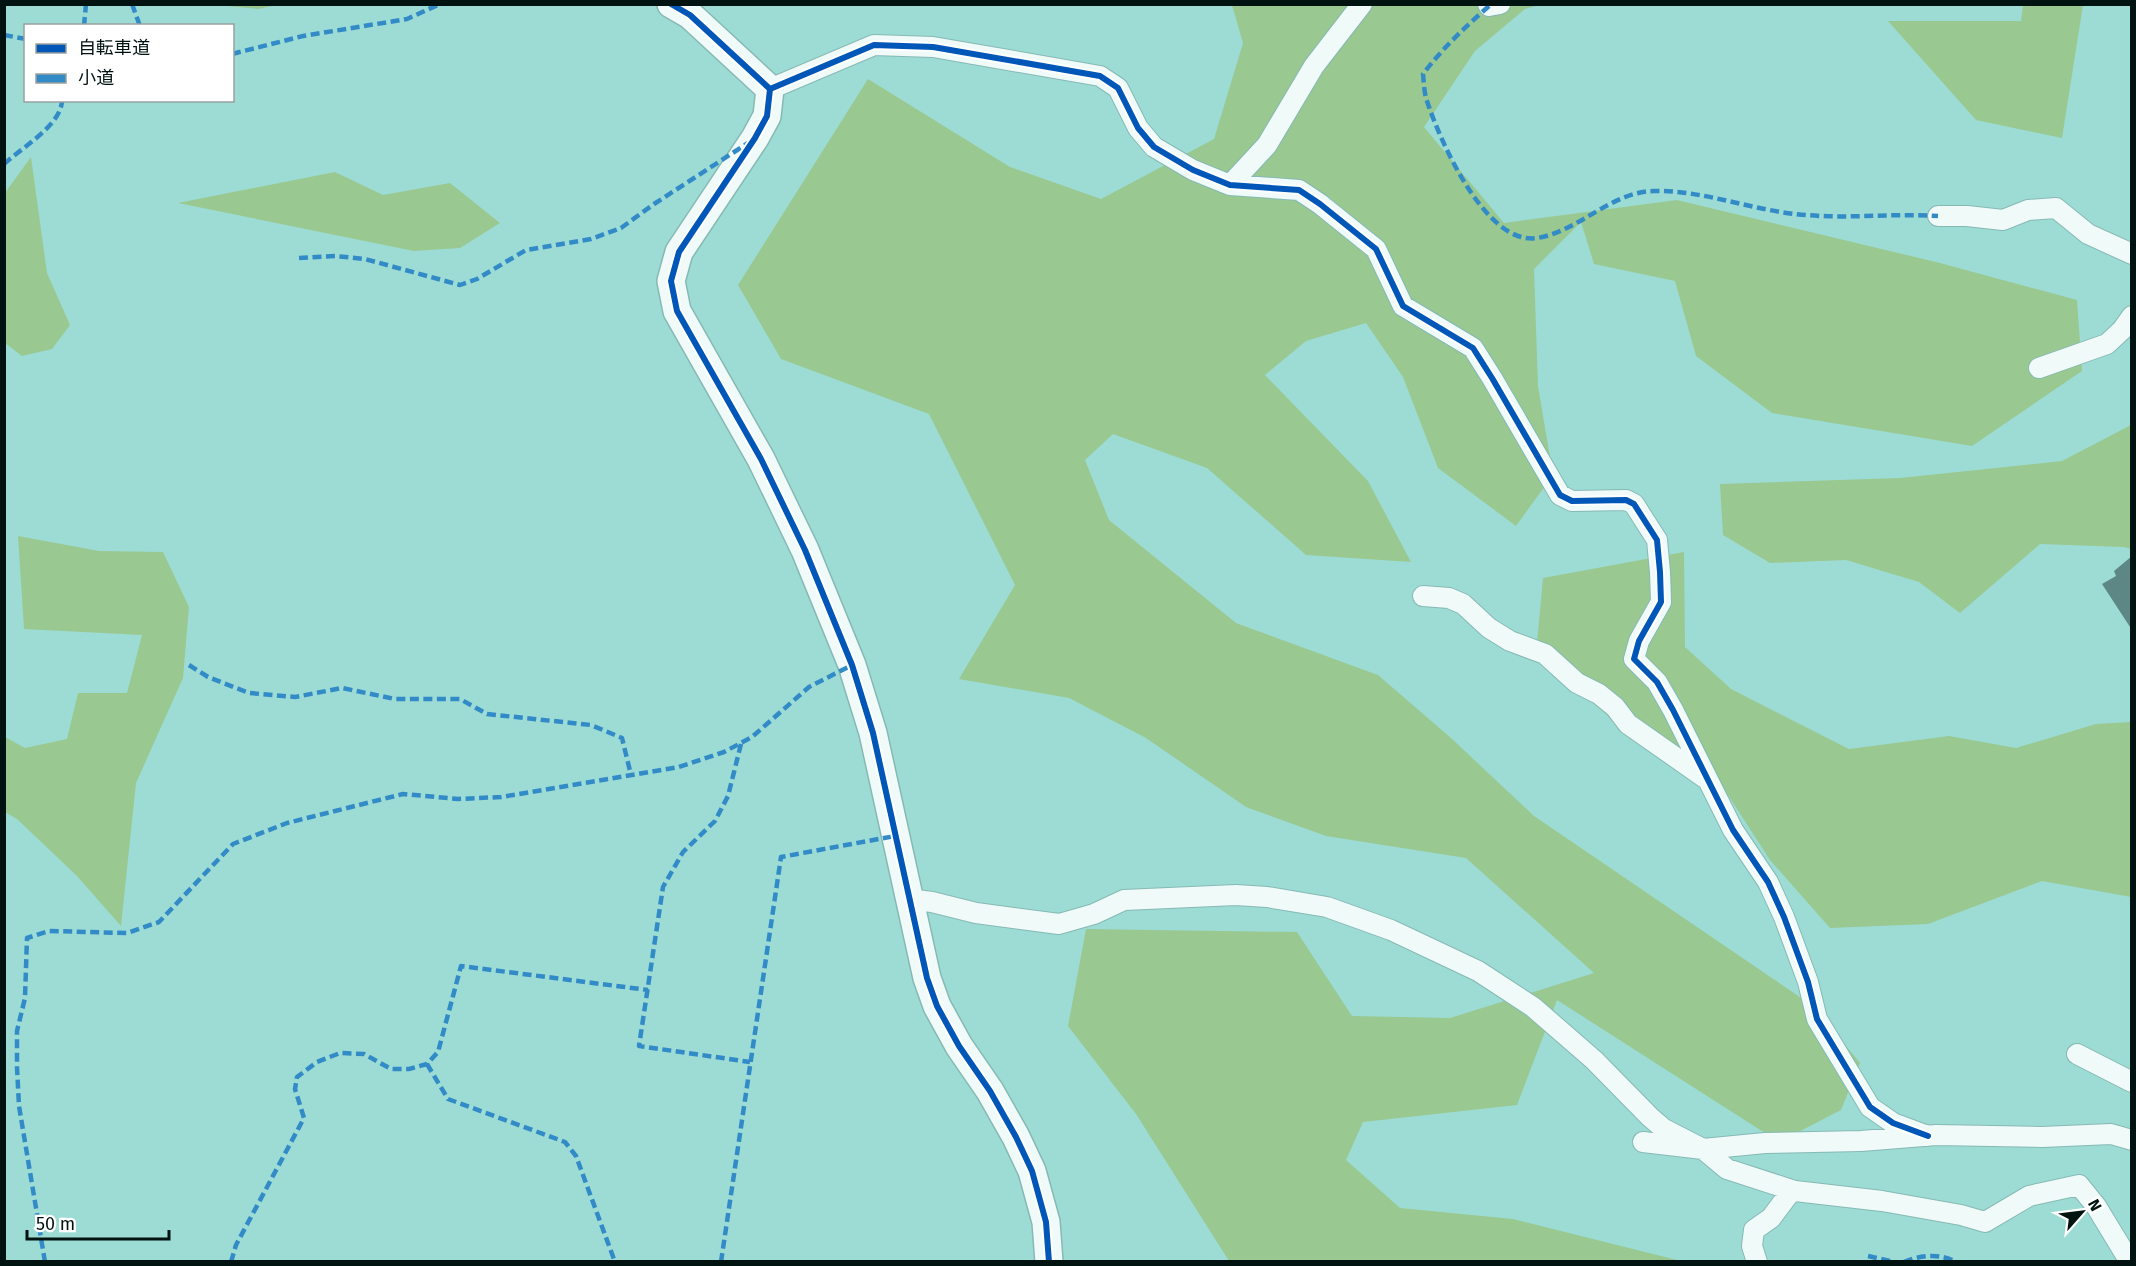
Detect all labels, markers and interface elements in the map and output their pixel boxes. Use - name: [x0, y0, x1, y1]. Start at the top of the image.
- legend: [24, 24, 234, 102]
- text: 自転車道: [78, 37, 150, 59]
- text: 小道: [78, 67, 114, 89]
- north arrow: [2052, 1182, 2112, 1242]
- text: N: [2084, 1196, 2106, 1214]
- scale bar: [27, 1203, 170, 1241]
- text: 50 m: [36, 1213, 75, 1235]

